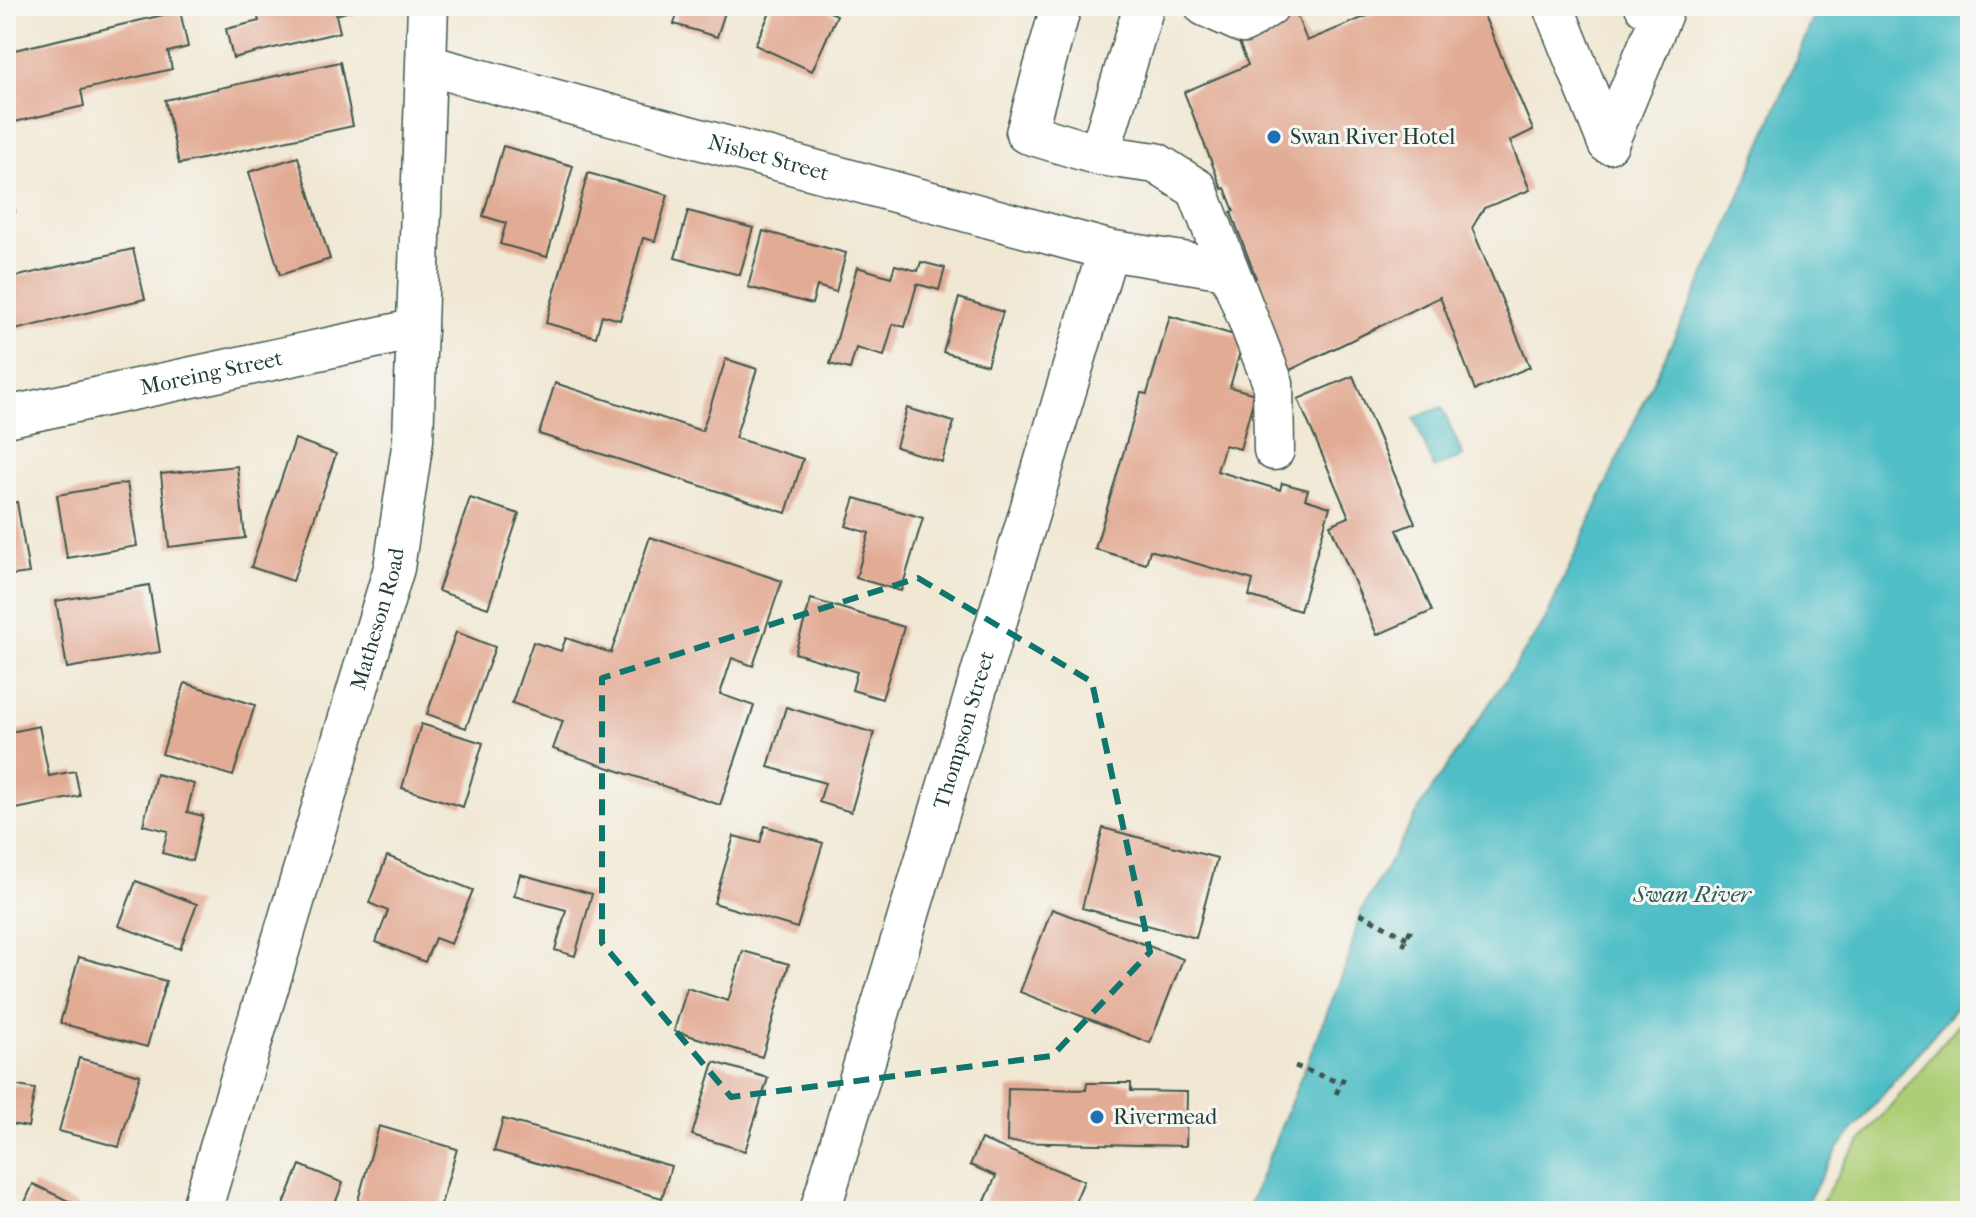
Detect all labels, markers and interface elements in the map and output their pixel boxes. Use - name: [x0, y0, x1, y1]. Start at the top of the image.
- place label: Swan River Hotel: [1290, 124, 1455, 150]
- marker: Swan River Hotel: [1265, 128, 1283, 146]
- street label: Nisbet Street: [705, 129, 832, 187]
- street label: Moreing Street: [138, 345, 285, 401]
- street label: Matheson Road: [345, 545, 410, 693]
- street label: Thompson Street: [928, 648, 1000, 812]
- water label: Swan River: [1632, 880, 1753, 908]
- place label: Rivermead: [1113, 1104, 1218, 1130]
- marker: Rivermead: [1088, 1108, 1106, 1126]

